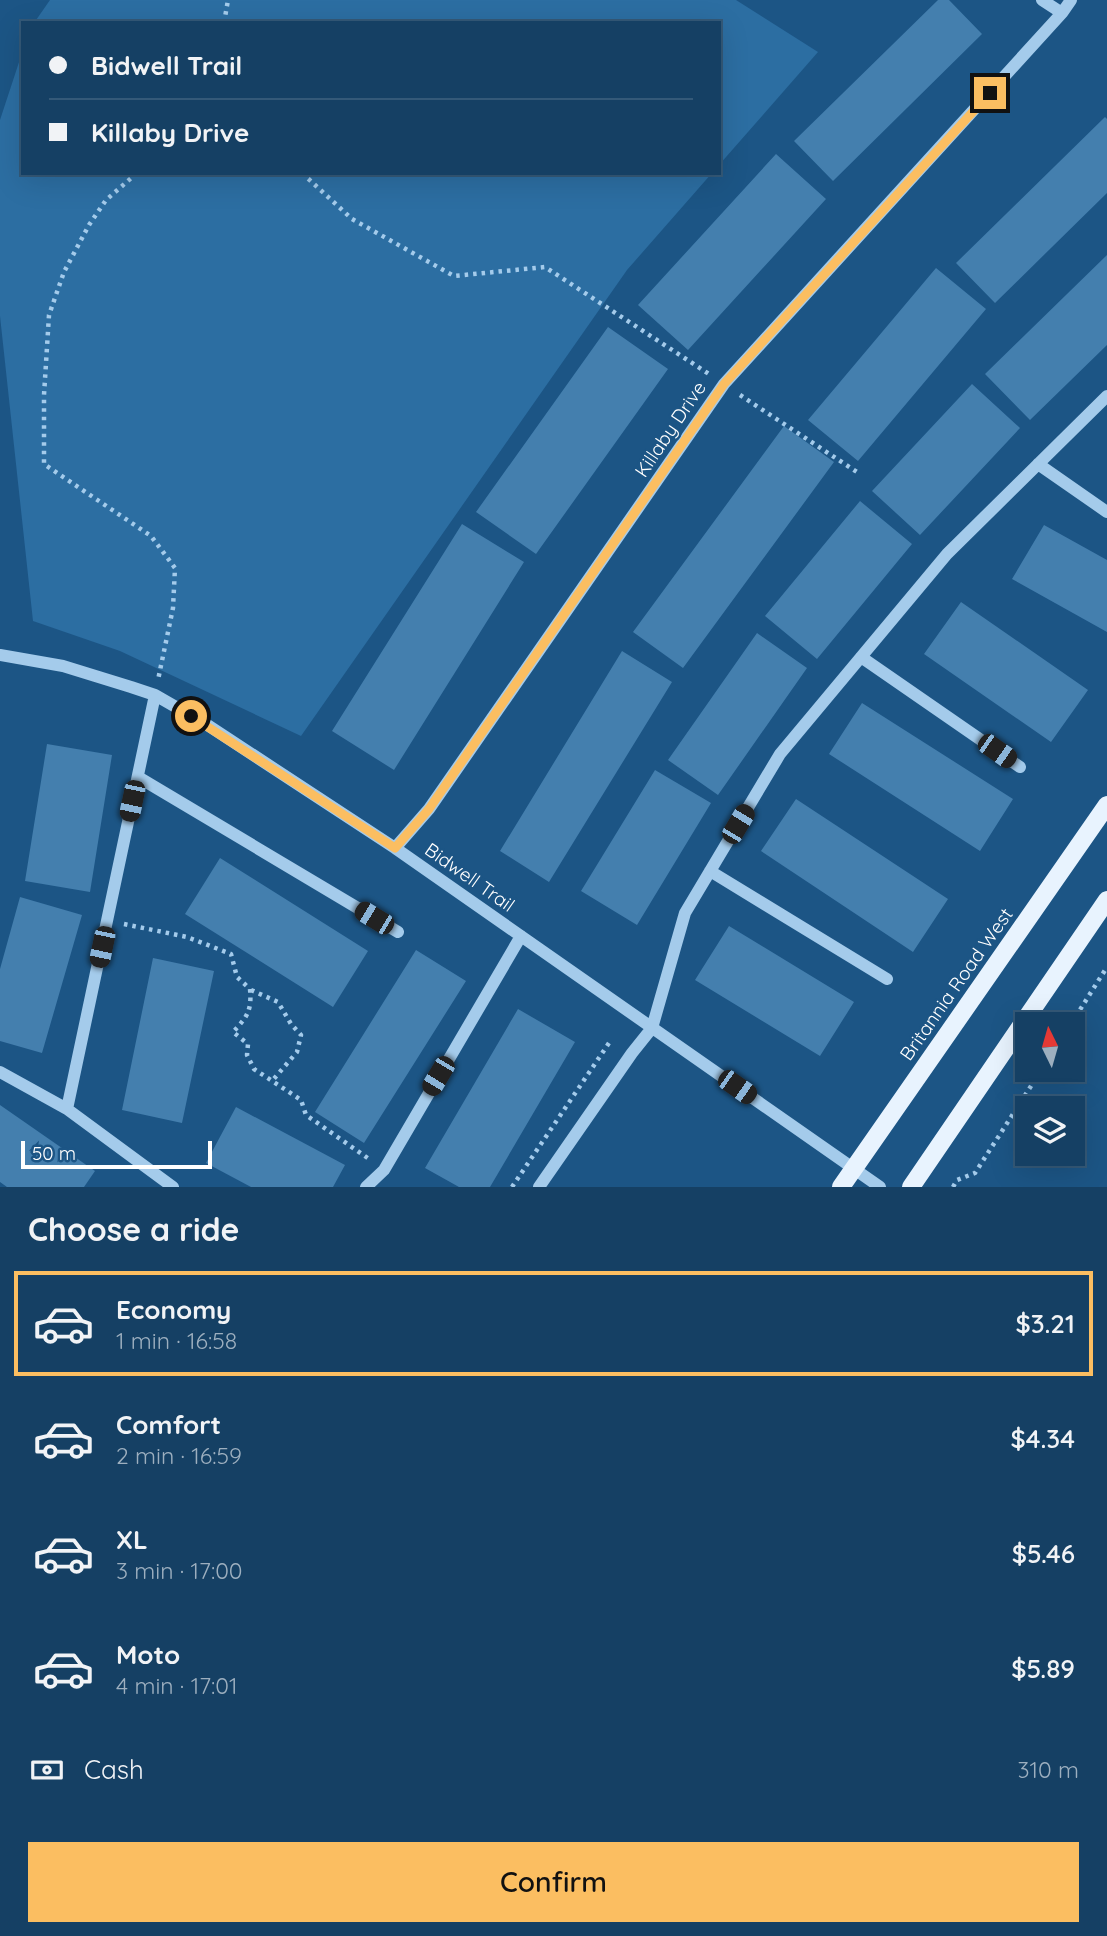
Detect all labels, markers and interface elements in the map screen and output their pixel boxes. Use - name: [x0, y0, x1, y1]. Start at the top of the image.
- text: Bidwell Trail: [91, 49, 242, 82]
- route end: [974, 77, 1006, 109]
- text: Killaby Drive: [91, 116, 249, 149]
- street label: Killaby Drive: [629, 377, 711, 481]
- route start: [175, 700, 207, 732]
- car: [974, 730, 1021, 772]
- car: [118, 778, 147, 824]
- car: [719, 801, 758, 847]
- street label: Bidwell Trail: [420, 837, 520, 917]
- car: [351, 898, 398, 938]
- street label: Britannia Road West: [894, 903, 1018, 1065]
- car: [88, 924, 117, 970]
- north arrow: [1015, 1012, 1085, 1082]
- map controls: [1015, 1012, 1085, 1166]
- car: [419, 1053, 458, 1099]
- car: [714, 1066, 761, 1108]
- button: layers: [1015, 1096, 1085, 1166]
- scale bar: [21, 1138, 212, 1170]
- text: 50 m: [32, 1141, 76, 1165]
- text: Choose a ride: [28, 1209, 240, 1249]
- icon: car: [32, 1292, 95, 1355]
- text: Economy: [116, 1293, 231, 1326]
- text: $3.21: [1015, 1307, 1075, 1340]
- text: 1 min · 16:58: [116, 1326, 237, 1355]
- icon: car: [32, 1407, 95, 1470]
- text: Comfort: [116, 1408, 221, 1441]
- text: $4.34: [1011, 1422, 1075, 1455]
- text: 2 min · 16:59: [116, 1441, 242, 1470]
- icon: car: [32, 1522, 95, 1585]
- text: XL: [116, 1523, 148, 1556]
- text: $5.46: [1012, 1537, 1075, 1570]
- text: 3 min · 17:00: [116, 1556, 243, 1585]
- icon: car: [32, 1637, 95, 1700]
- text: Moto: [116, 1638, 180, 1671]
- text: $5.89: [1011, 1652, 1075, 1685]
- text: 4 min · 17:01: [116, 1671, 237, 1700]
- icon: cash: [28, 1751, 66, 1789]
- text: Cash: [84, 1753, 144, 1786]
- text: 310 m: [1017, 1755, 1079, 1784]
- button: Confirm: [28, 1842, 1079, 1922]

